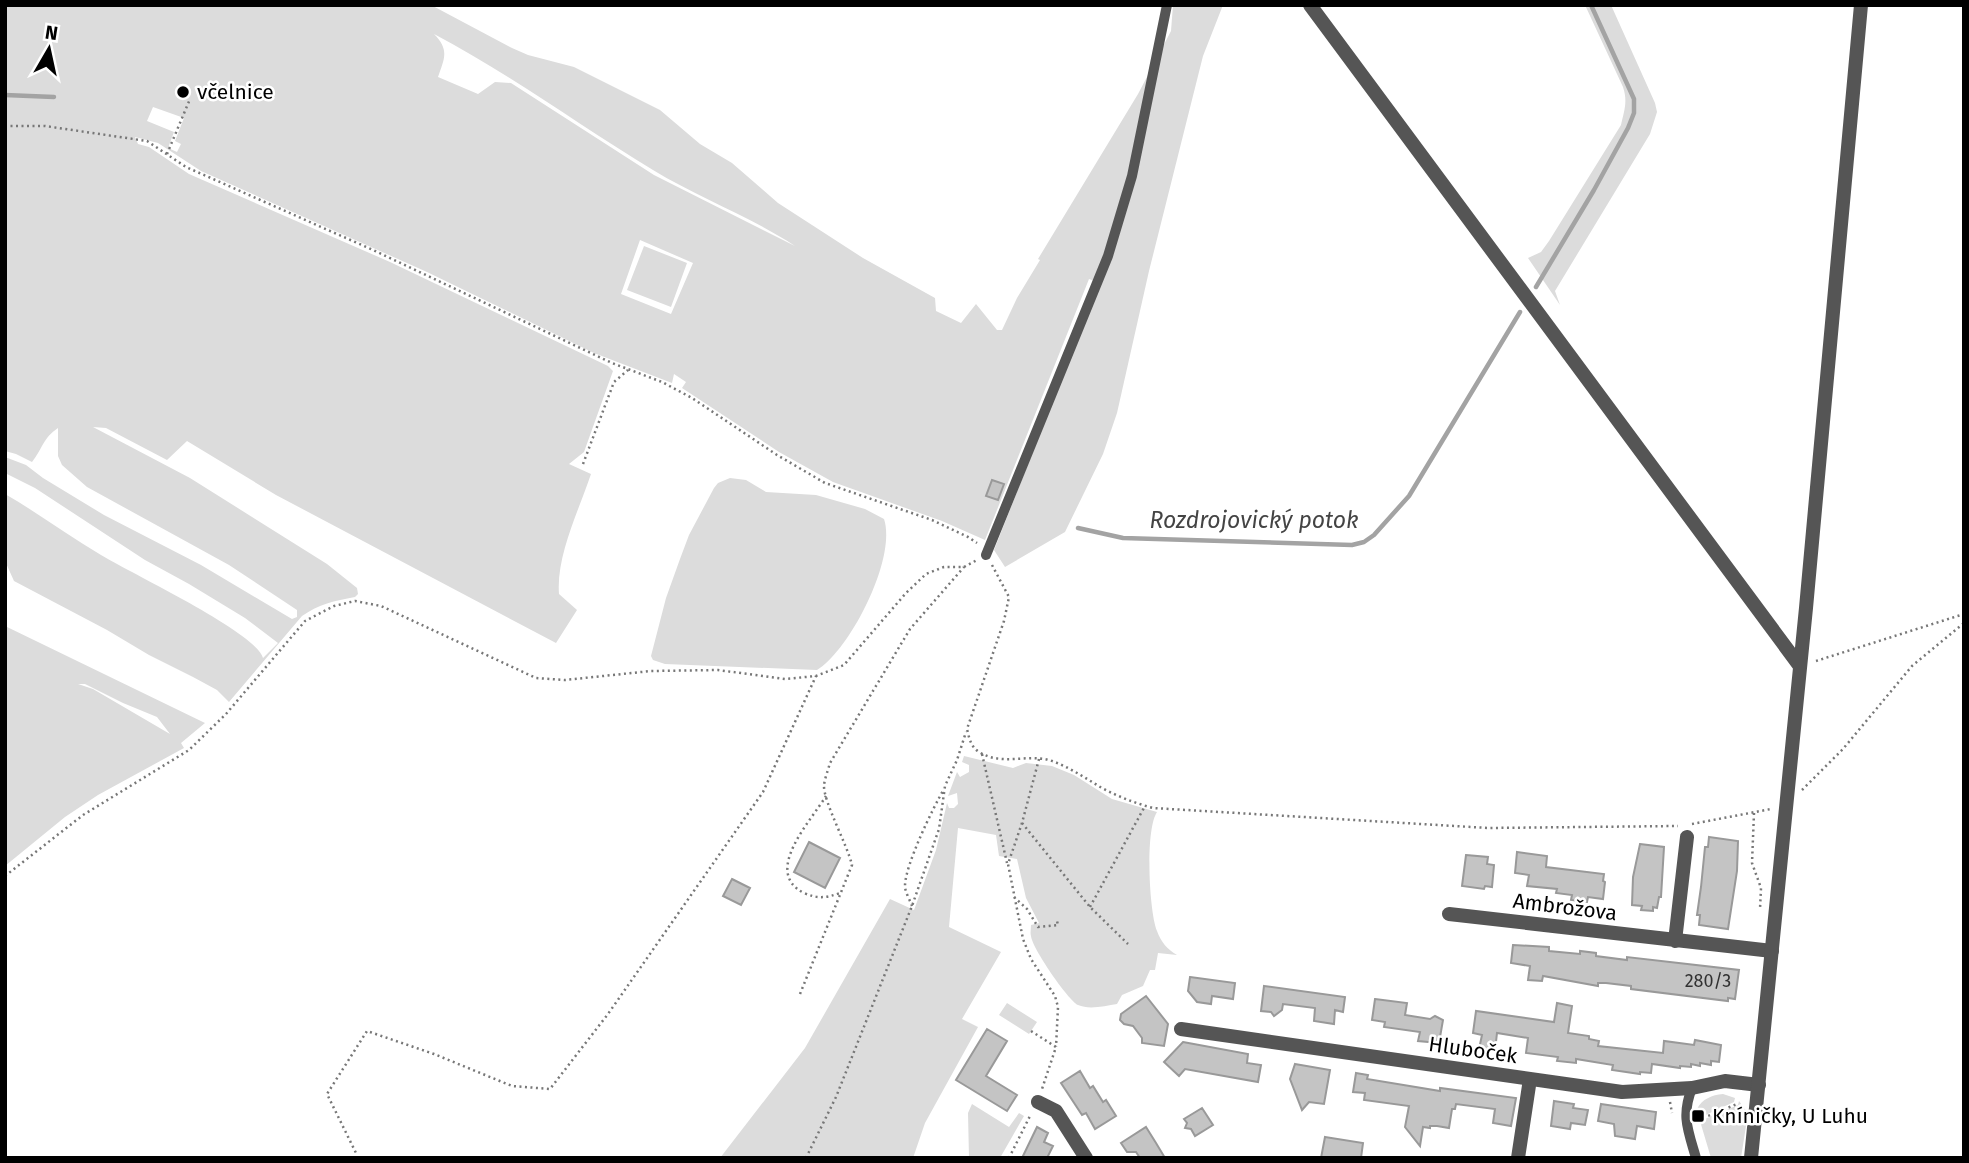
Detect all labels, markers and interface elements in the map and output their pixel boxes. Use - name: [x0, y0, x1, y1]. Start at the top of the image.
- north arrow: [14, 14, 84, 84]
- text: N: [44, 20, 60, 45]
- place label: včelnice: [197, 79, 274, 105]
- marker: včelnice: [175, 84, 191, 100]
- water label: Rozdrojovický potok: [1149, 506, 1359, 534]
- street label: Ambrožova: [1511, 888, 1619, 926]
- house number: 280/3: [1685, 970, 1731, 992]
- street label: Hluboček: [1427, 1031, 1519, 1069]
- place label: Kníničky, U Luhu: [1712, 1103, 1868, 1129]
- marker: Kníničky, U Luhu: [1690, 1108, 1706, 1124]

